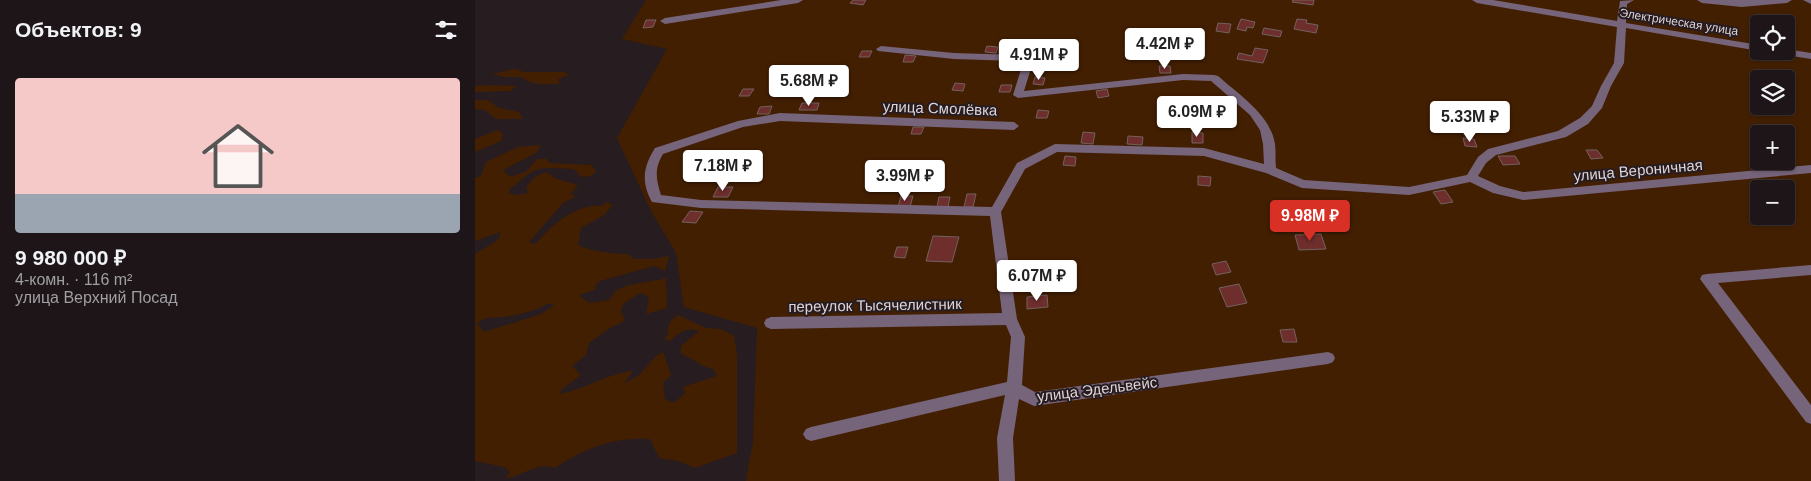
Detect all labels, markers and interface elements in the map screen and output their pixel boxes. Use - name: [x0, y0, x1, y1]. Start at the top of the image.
- street label: Электрическая улица: [1619, 6, 1740, 38]
- map controls: [1750, 15, 1795, 225]
- button: locate: [1750, 15, 1795, 60]
- icon: filters: [432, 16, 460, 44]
- text: Объектов: 9: [15, 18, 142, 41]
- pin: 4.42M ₽: [1119, 28, 1211, 70]
- text: 4.42M ₽: [1136, 35, 1194, 52]
- pin: 4.91M ₽: [993, 38, 1085, 81]
- text: 4.91M ₽: [1010, 46, 1068, 63]
- pin: 5.68M ₽: [763, 64, 855, 107]
- button: layers: [1750, 70, 1795, 115]
- text: 5.68M ₽: [780, 72, 838, 89]
- pin: 6.09M ₽: [1151, 96, 1243, 138]
- street label: улица Смолёвка: [882, 98, 998, 119]
- pin: 5.33M ₽: [1424, 100, 1516, 143]
- text: 6.09M ₽: [1168, 103, 1226, 120]
- text: 5.33M ₽: [1441, 108, 1499, 125]
- icon: home: [193, 111, 283, 201]
- button: +: [1750, 125, 1795, 170]
- pin: 7.18M ₽: [677, 150, 769, 192]
- street label: улица Вероничная: [1573, 156, 1703, 184]
- text: 7.18M ₽: [694, 157, 752, 174]
- pin: 3.99M ₽: [859, 160, 951, 202]
- text: 3.99M ₽: [876, 167, 934, 184]
- button: −: [1750, 180, 1795, 225]
- pin: 9.98M ₽: [1264, 200, 1356, 242]
- text: 9.98M ₽: [1281, 207, 1339, 224]
- text: 9 980 000 ₽: [15, 246, 126, 269]
- pin: 6.07M ₽: [991, 260, 1083, 302]
- text: 6.07M ₽: [1008, 267, 1066, 284]
- text: 4-комн. · 116 m²: [15, 271, 132, 288]
- text: улица Верхний Посад: [15, 289, 178, 306]
- street label: переулок Тысячелистник: [788, 295, 962, 315]
- street label: улица Эдельвейс: [1036, 373, 1159, 405]

